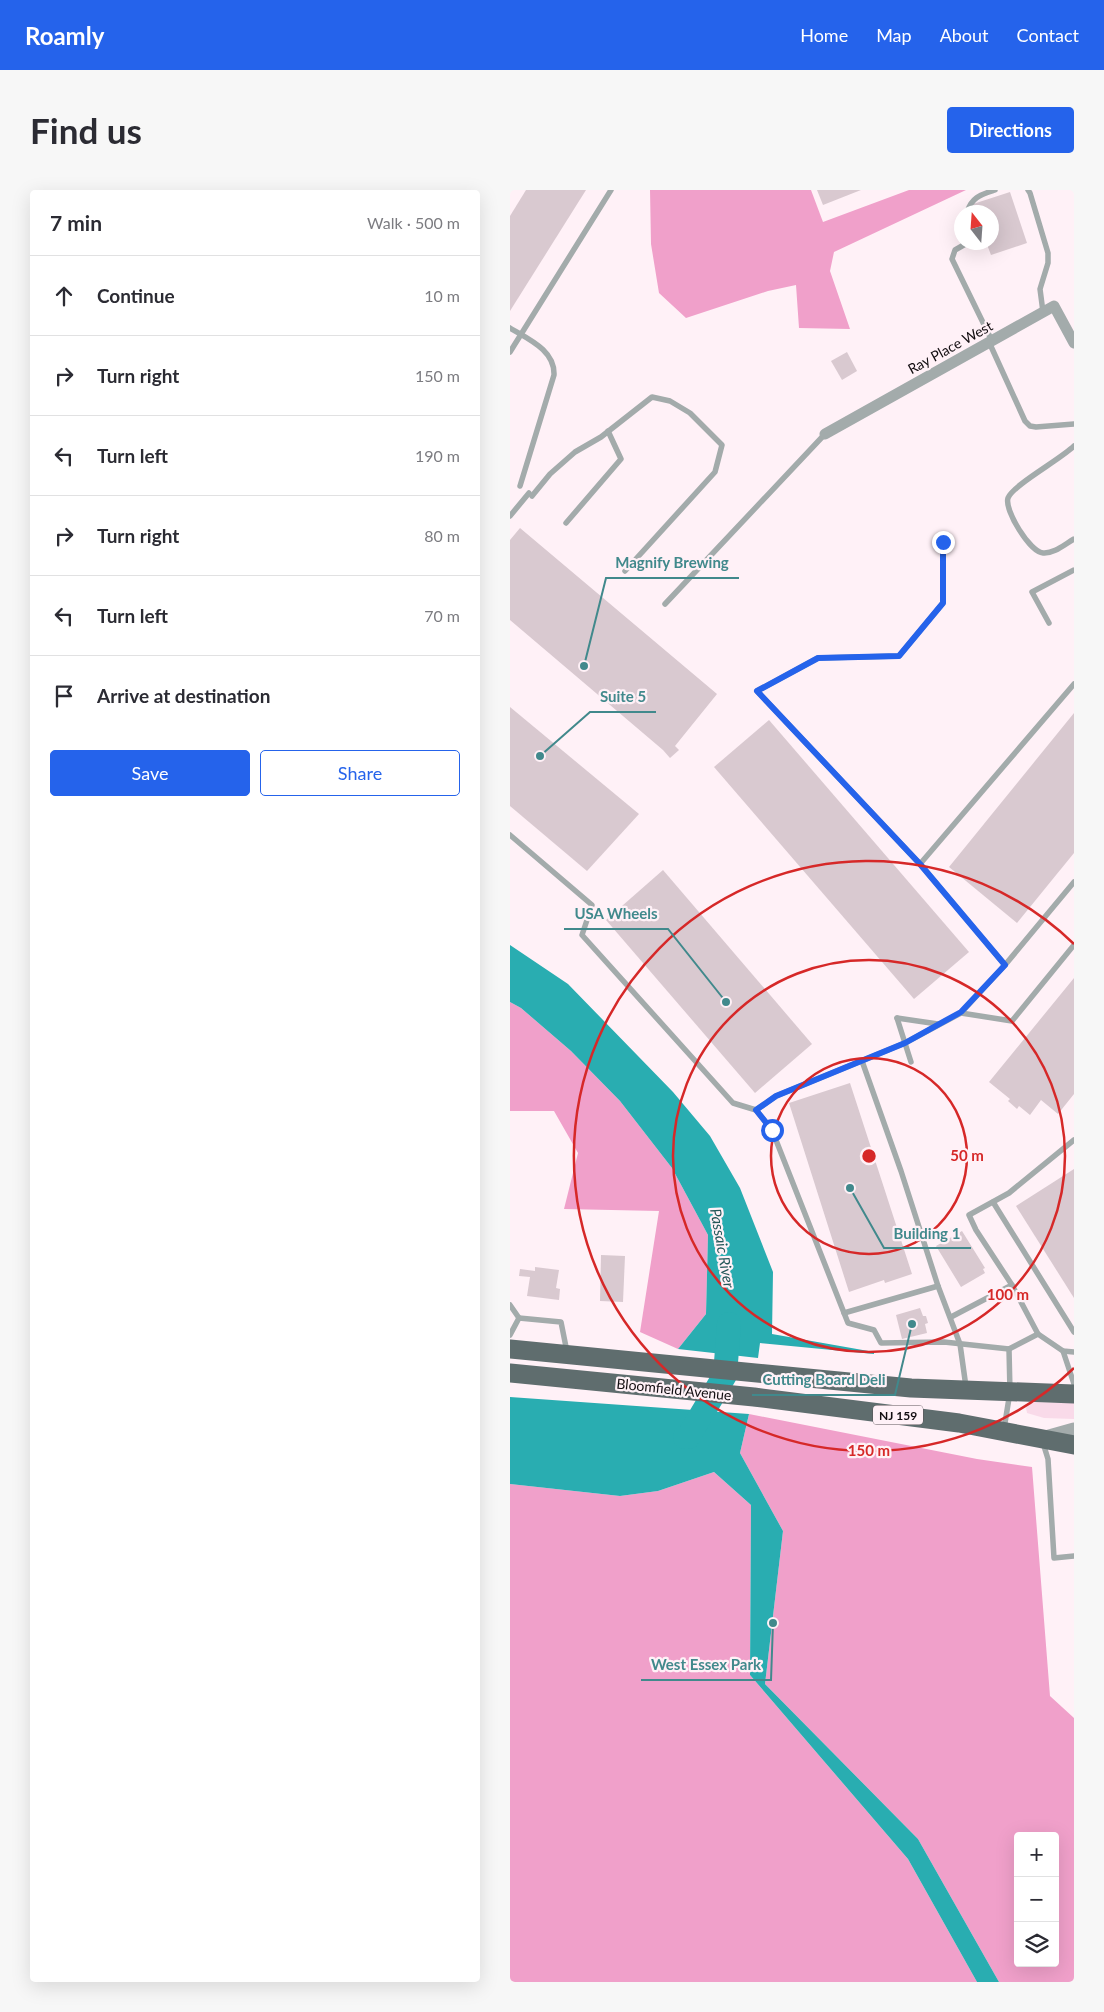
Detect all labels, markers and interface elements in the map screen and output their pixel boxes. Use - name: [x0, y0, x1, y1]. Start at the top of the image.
- text: Roamly: [25, 21, 104, 50]
- text: Home: [800, 24, 848, 46]
- text: Map: [876, 24, 912, 46]
- text: About: [940, 24, 989, 46]
- text: Contact: [1017, 24, 1079, 46]
- button: Directions: [947, 107, 1074, 153]
- text: Find us: [30, 109, 142, 151]
- north arrow: [954, 205, 999, 250]
- text: 7 min: [50, 210, 102, 235]
- text: Walk · 500 m: [367, 213, 460, 232]
- icon: ahead: [50, 282, 78, 310]
- text: Continue: [97, 284, 175, 307]
- text: 10 m: [424, 286, 460, 305]
- street label: Ray Place West: [905, 317, 995, 377]
- icon: right: [50, 362, 78, 390]
- text: Turn right: [97, 364, 179, 387]
- text: 150 m: [415, 366, 460, 385]
- icon: left: [50, 442, 78, 470]
- text: Turn left: [97, 444, 168, 467]
- text: 190 m: [415, 446, 460, 465]
- icon: right: [50, 522, 78, 550]
- text: Turn right: [97, 524, 179, 547]
- text: 80 m: [424, 526, 460, 545]
- route end: [932, 531, 955, 554]
- callout: Magnify Brewing: [606, 548, 739, 578]
- text: Magnify Brewing: [615, 553, 729, 571]
- icon: left: [50, 602, 78, 630]
- text: Turn left: [97, 604, 168, 627]
- text: 70 m: [424, 606, 460, 625]
- icon: arrive: [50, 682, 78, 710]
- callout: Suite 5: [590, 682, 656, 712]
- text: Arrive at destination: [97, 684, 270, 707]
- text: Suite 5: [600, 687, 646, 705]
- button: Save: [50, 750, 250, 796]
- button: Share: [260, 750, 460, 796]
- callout: USA Wheels: [564, 899, 668, 929]
- text: USA Wheels: [574, 904, 658, 922]
- route start: [761, 1119, 784, 1142]
- text: 50 m: [950, 1146, 984, 1164]
- centre of rings: [860, 1147, 878, 1165]
- water label: Passaic River: [707, 1207, 739, 1290]
- callout: Building 1: [884, 1218, 971, 1248]
- text: Building 1: [894, 1224, 960, 1242]
- text: 100 m: [987, 1285, 1029, 1303]
- callout: Cutting Board Deli: [752, 1365, 895, 1395]
- text: Cutting Board Deli: [762, 1370, 886, 1388]
- street label: Bloomfield Avenue: [616, 1375, 732, 1403]
- road number: NJ 159: [873, 1406, 923, 1424]
- text: 150 m: [848, 1441, 890, 1459]
- callout: West Essex Park: [641, 1650, 771, 1680]
- text: West Essex Park: [651, 1655, 762, 1673]
- map controls: [1014, 1832, 1059, 1967]
- button: +: [1014, 1832, 1059, 1877]
- button: −: [1014, 1877, 1059, 1922]
- button: layers: [1014, 1922, 1059, 1967]

